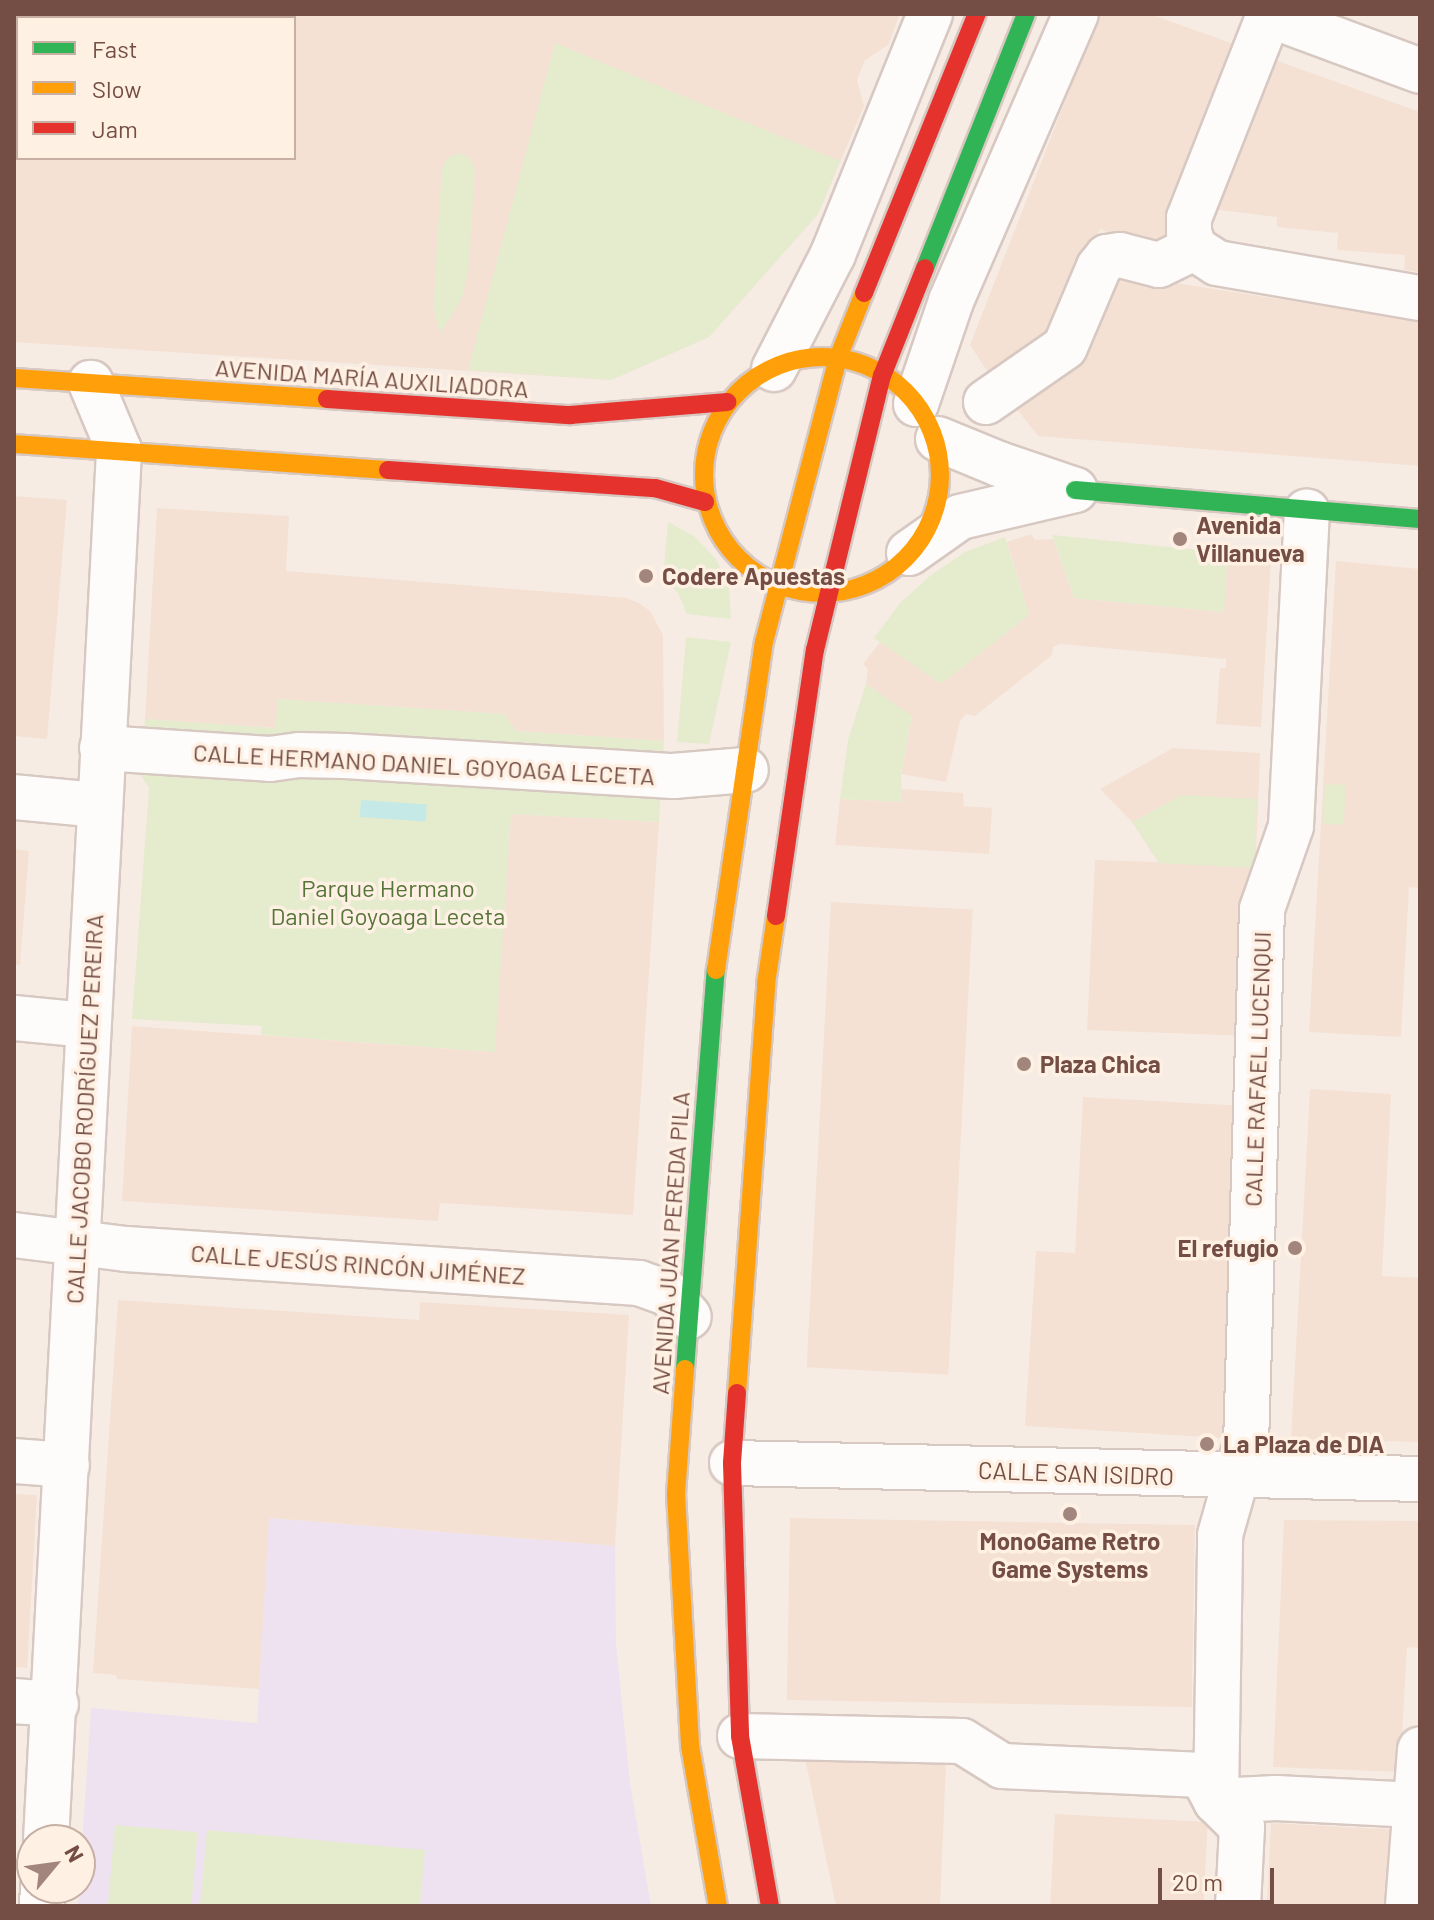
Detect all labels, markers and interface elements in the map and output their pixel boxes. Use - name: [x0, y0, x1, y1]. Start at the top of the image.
- legend: [16, 16, 296, 160]
- text: Fast: [92, 34, 137, 63]
- text: Slow: [92, 74, 141, 103]
- text: Jam: [92, 114, 138, 143]
- street label: AVENIDA MARÍA AUXILIADORA: [214, 353, 530, 403]
- place label: Avenida Villanueva: [1196, 511, 1305, 567]
- marker: Avenida Villanueva: [1171, 530, 1189, 548]
- place label: Codere Apuestas: [662, 562, 845, 590]
- marker: Codere Apuestas: [637, 567, 655, 585]
- street label: CALLE HERMANO DANIEL GOYOAGA LECETA: [192, 738, 656, 790]
- park label: Parque Hermano Daniel Goyoaga Leceta: [271, 874, 505, 930]
- street label: CALLE JACOBO RODRÍGUEZ PEREIRA: [59, 913, 109, 1305]
- street label: CALLE RAFAEL LUCENQUI: [1238, 931, 1276, 1207]
- place label: Plaza Chica: [1040, 1050, 1161, 1078]
- marker: Plaza Chica: [1015, 1055, 1033, 1073]
- street label: AVENIDA JUAN PEREDA PILA: [645, 1090, 695, 1396]
- place label: El refugio: [1177, 1234, 1279, 1262]
- street label: CALLE JESÚS RINCÓN JIMÉNEZ: [190, 1238, 526, 1290]
- marker: El refugio: [1286, 1239, 1304, 1257]
- place label: La Plaza de DIA: [1223, 1430, 1384, 1458]
- marker: La Plaza de DIA: [1198, 1435, 1216, 1453]
- street label: CALLE SAN ISIDRO: [977, 1455, 1175, 1491]
- marker: MonoGame Retro Game Systems: [1061, 1505, 1079, 1523]
- place label: MonoGame Retro Game Systems: [980, 1527, 1160, 1583]
- north arrow: [16, 1824, 96, 1904]
- text: N: [60, 1841, 90, 1866]
- scale bar: [1162, 1852, 1278, 1902]
- text: 20 m: [1172, 1867, 1223, 1896]

